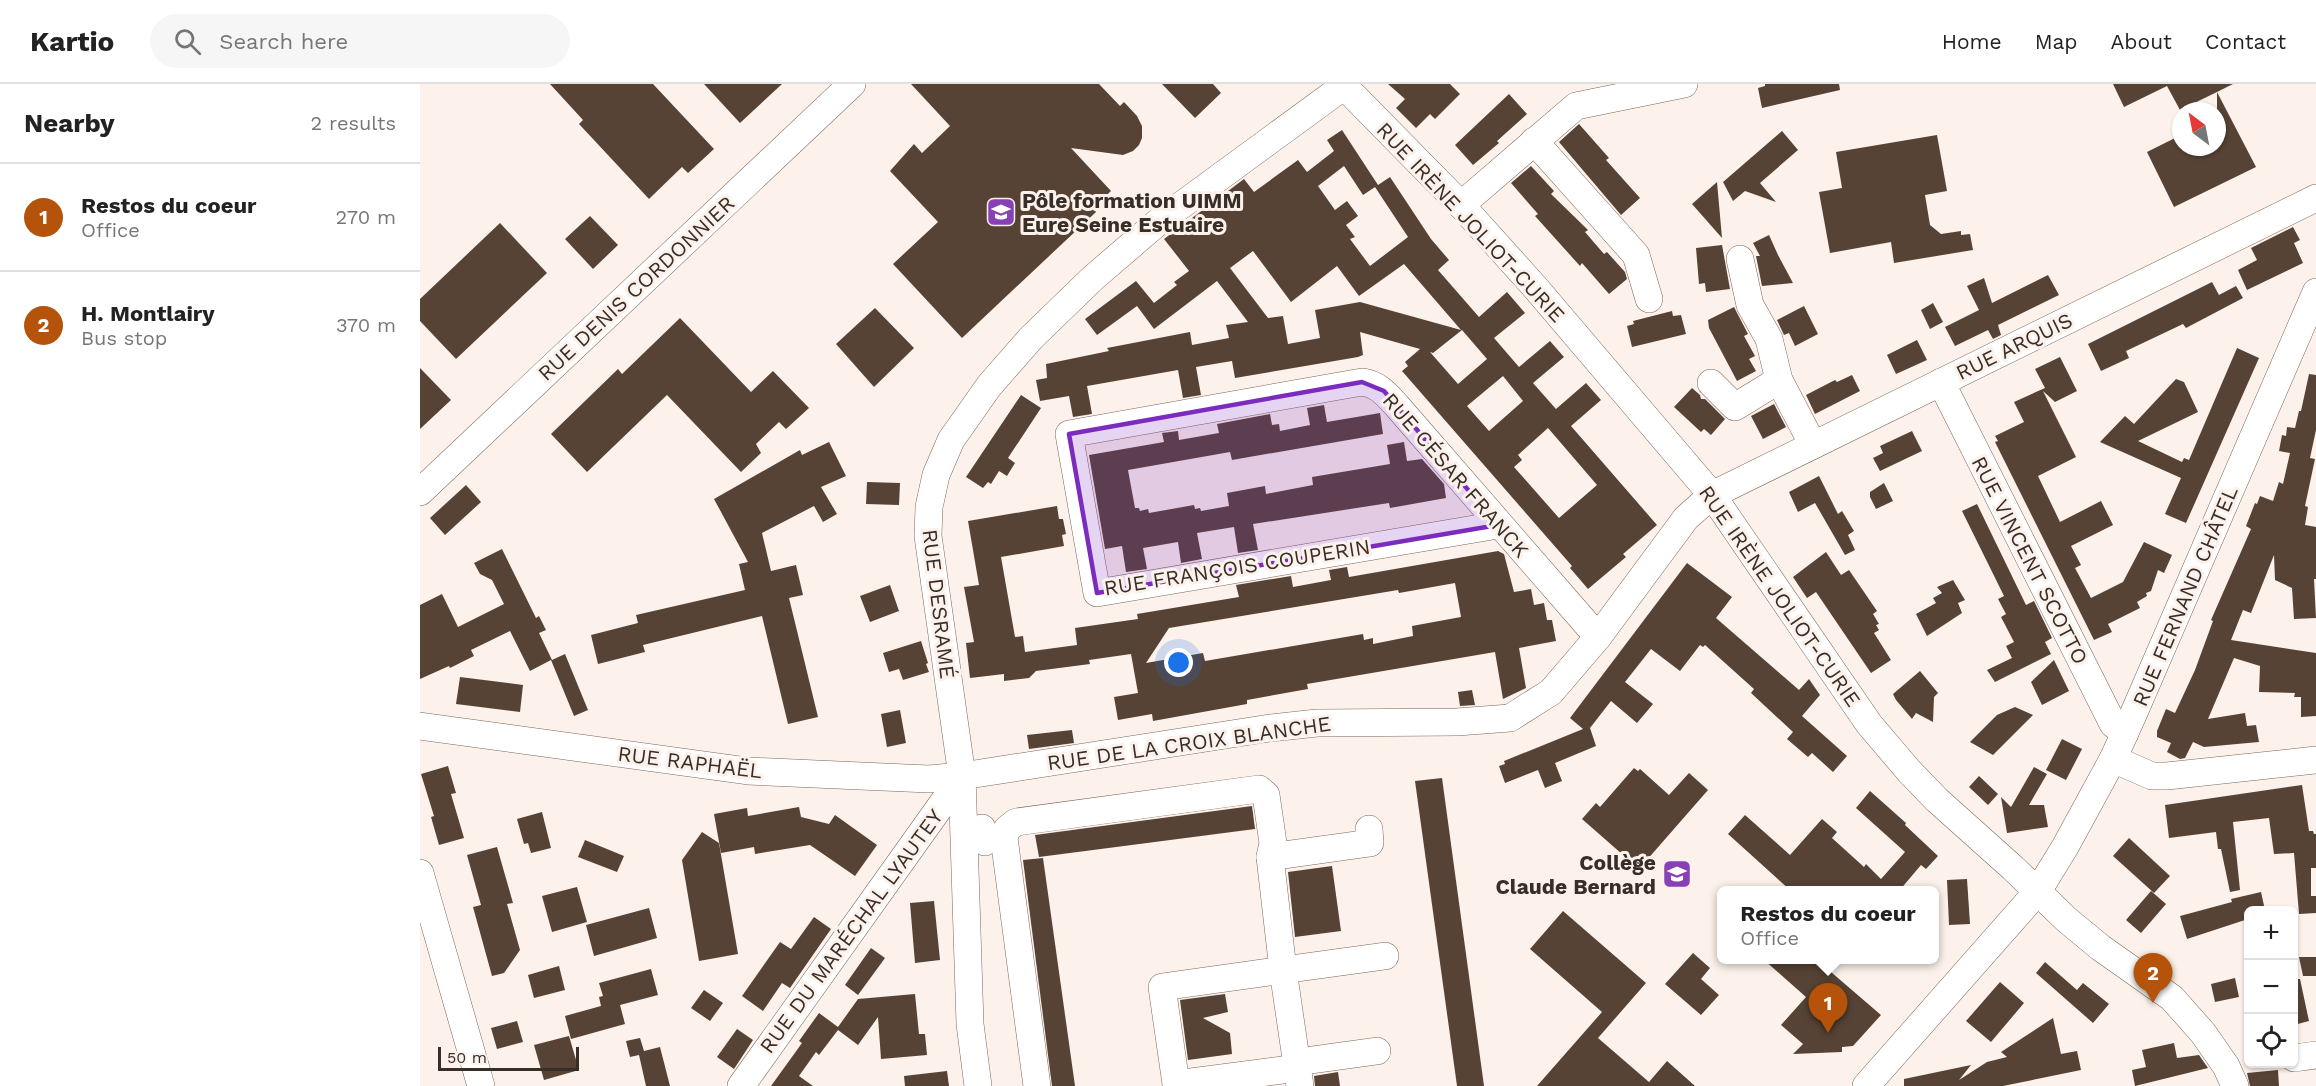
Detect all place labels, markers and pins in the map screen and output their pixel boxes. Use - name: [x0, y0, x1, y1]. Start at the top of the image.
- place label: Pôle formation UIMM Eure Seine Estuaire: [1022, 188, 1242, 237]
- school or university icon: Pôle formation UIMM Eure Seine Estuaire: [985, 196, 1017, 228]
- place label: Collège Claude Bernard: [1495, 850, 1656, 899]
- school or university icon: Collège Claude Bernard: [1661, 858, 1693, 890]
- pin: 2: [2134, 954, 2172, 1003]
- pin: 1: [1808, 984, 1848, 1033]

